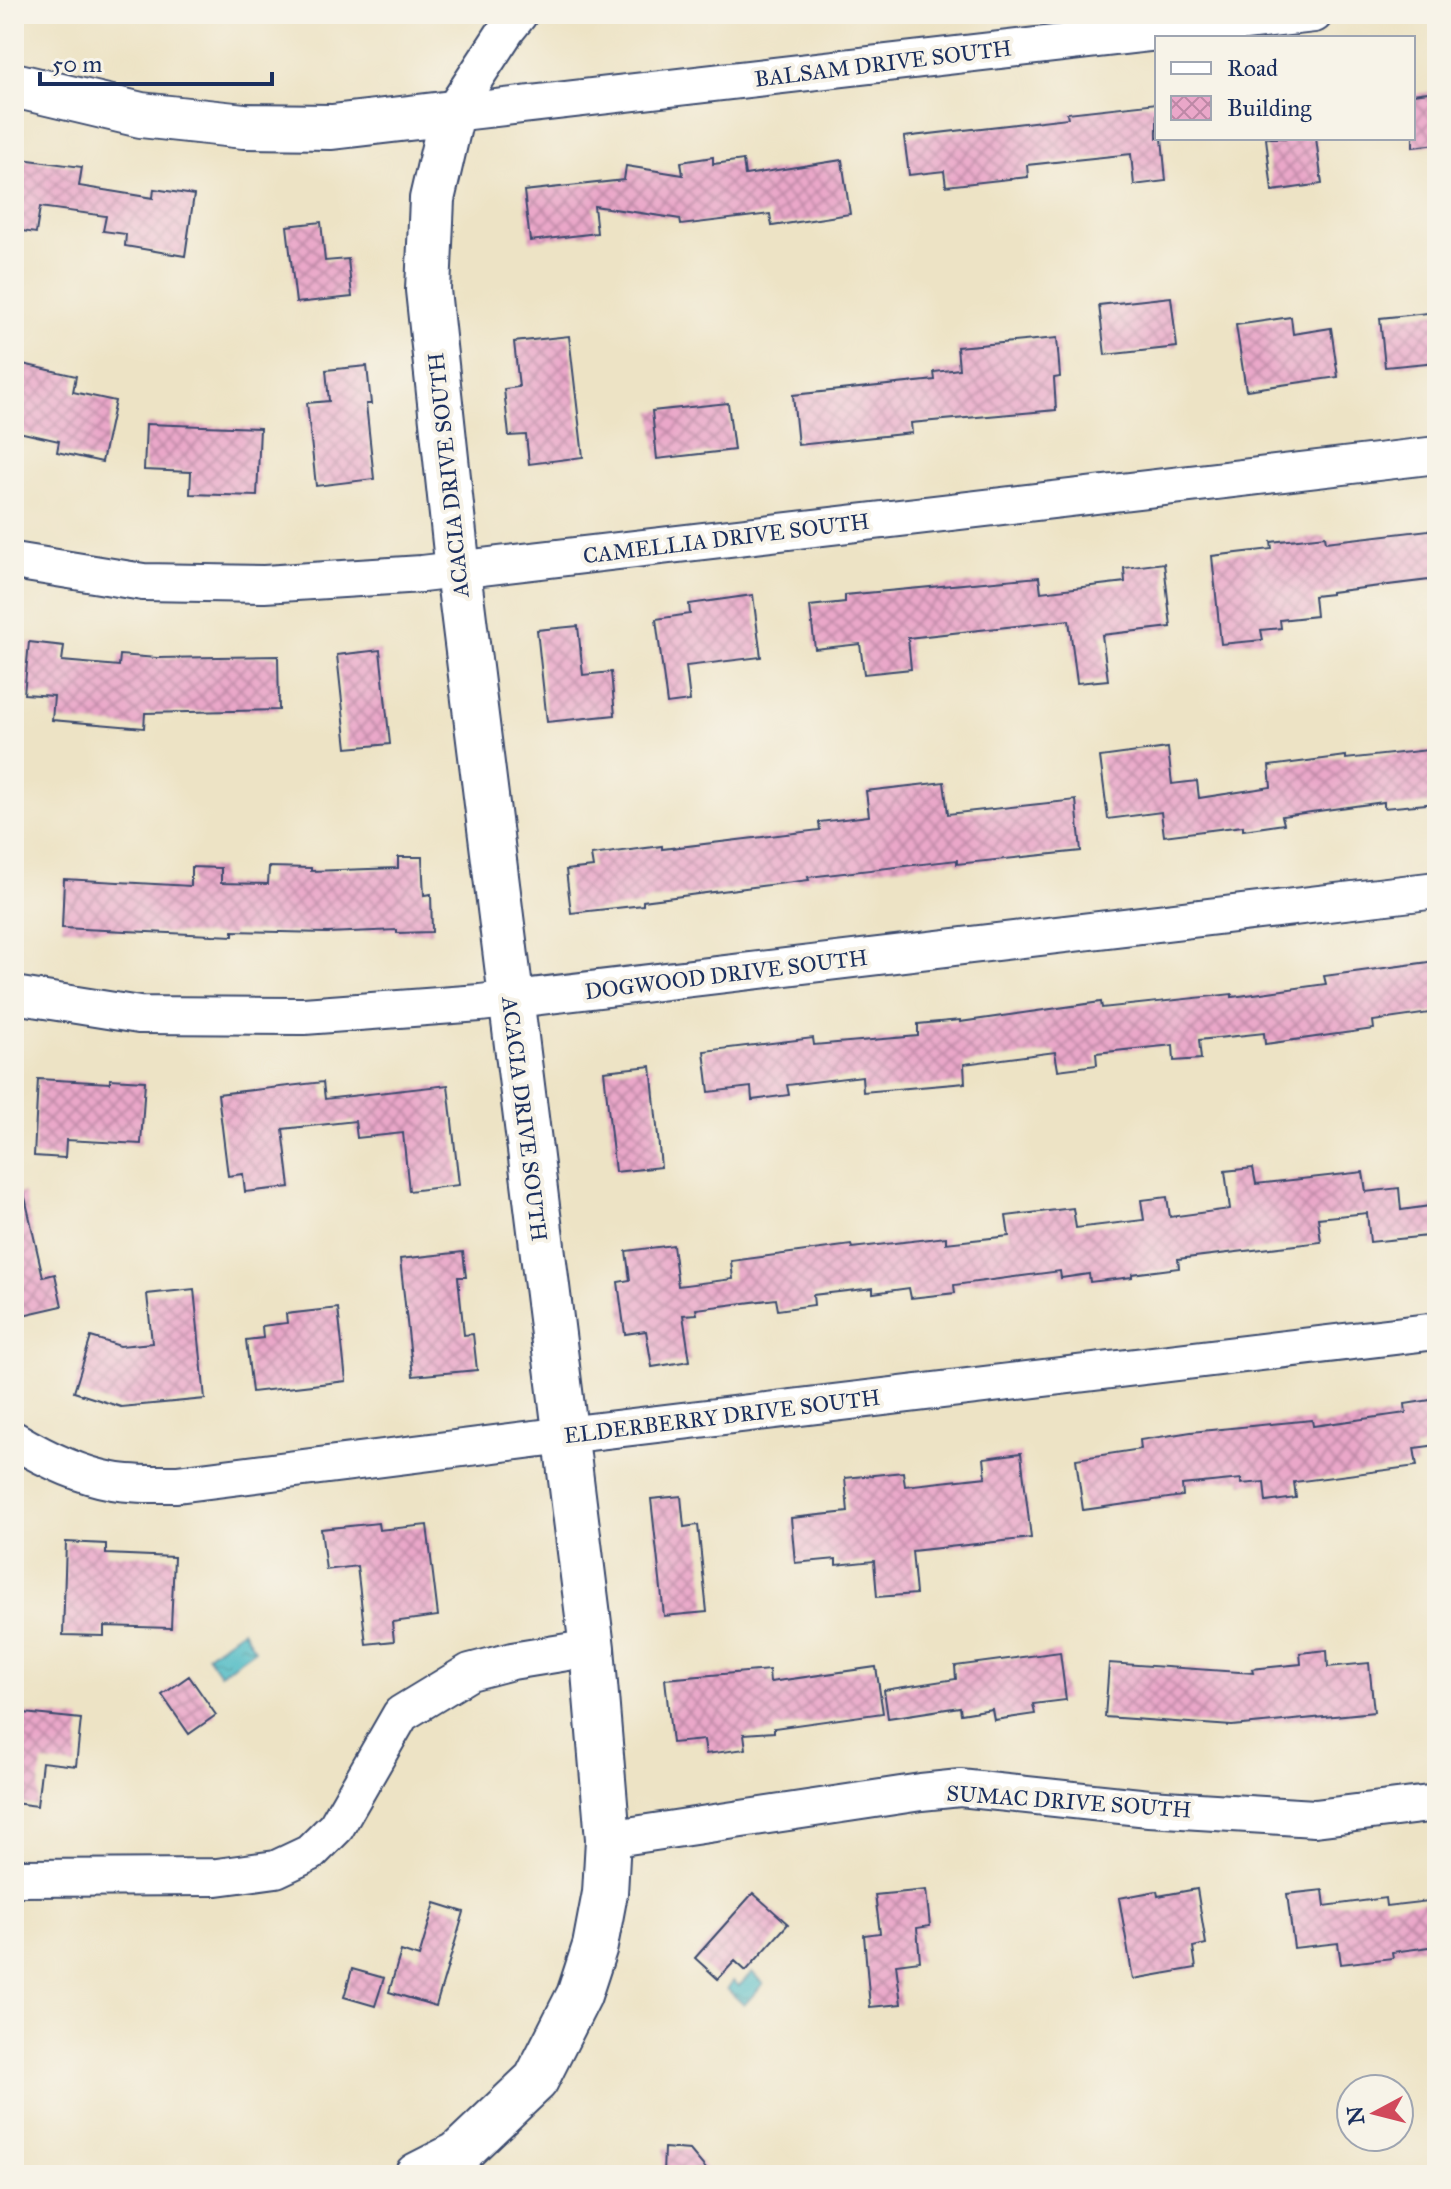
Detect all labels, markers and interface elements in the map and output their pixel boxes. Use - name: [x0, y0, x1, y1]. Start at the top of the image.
- street label: BALSAM DRIVE SOUTH: [753, 34, 1013, 93]
- scale bar: [40, 36, 272, 86]
- legend: [1155, 36, 1415, 140]
- text: 50 m: [52, 49, 102, 79]
- text: Road: [1227, 53, 1278, 83]
- text: Building: [1227, 93, 1312, 123]
- street label: ACACIA DRIVE SOUTH: [422, 351, 475, 600]
- street label: CAMELLIA DRIVE SOUTH: [581, 508, 871, 569]
- street label: DOGWOOD DRIVE SOUTH: [583, 944, 869, 1005]
- street label: ACACIA DRIVE SOUTH: [496, 994, 553, 1243]
- street label: ELDERBERRY DRIVE SOUTH: [563, 1384, 882, 1449]
- street label: SUMAC DRIVE SOUTH: [946, 1779, 1192, 1824]
- north arrow: [1335, 2073, 1415, 2153]
- text: N: [1341, 2104, 1370, 2126]

